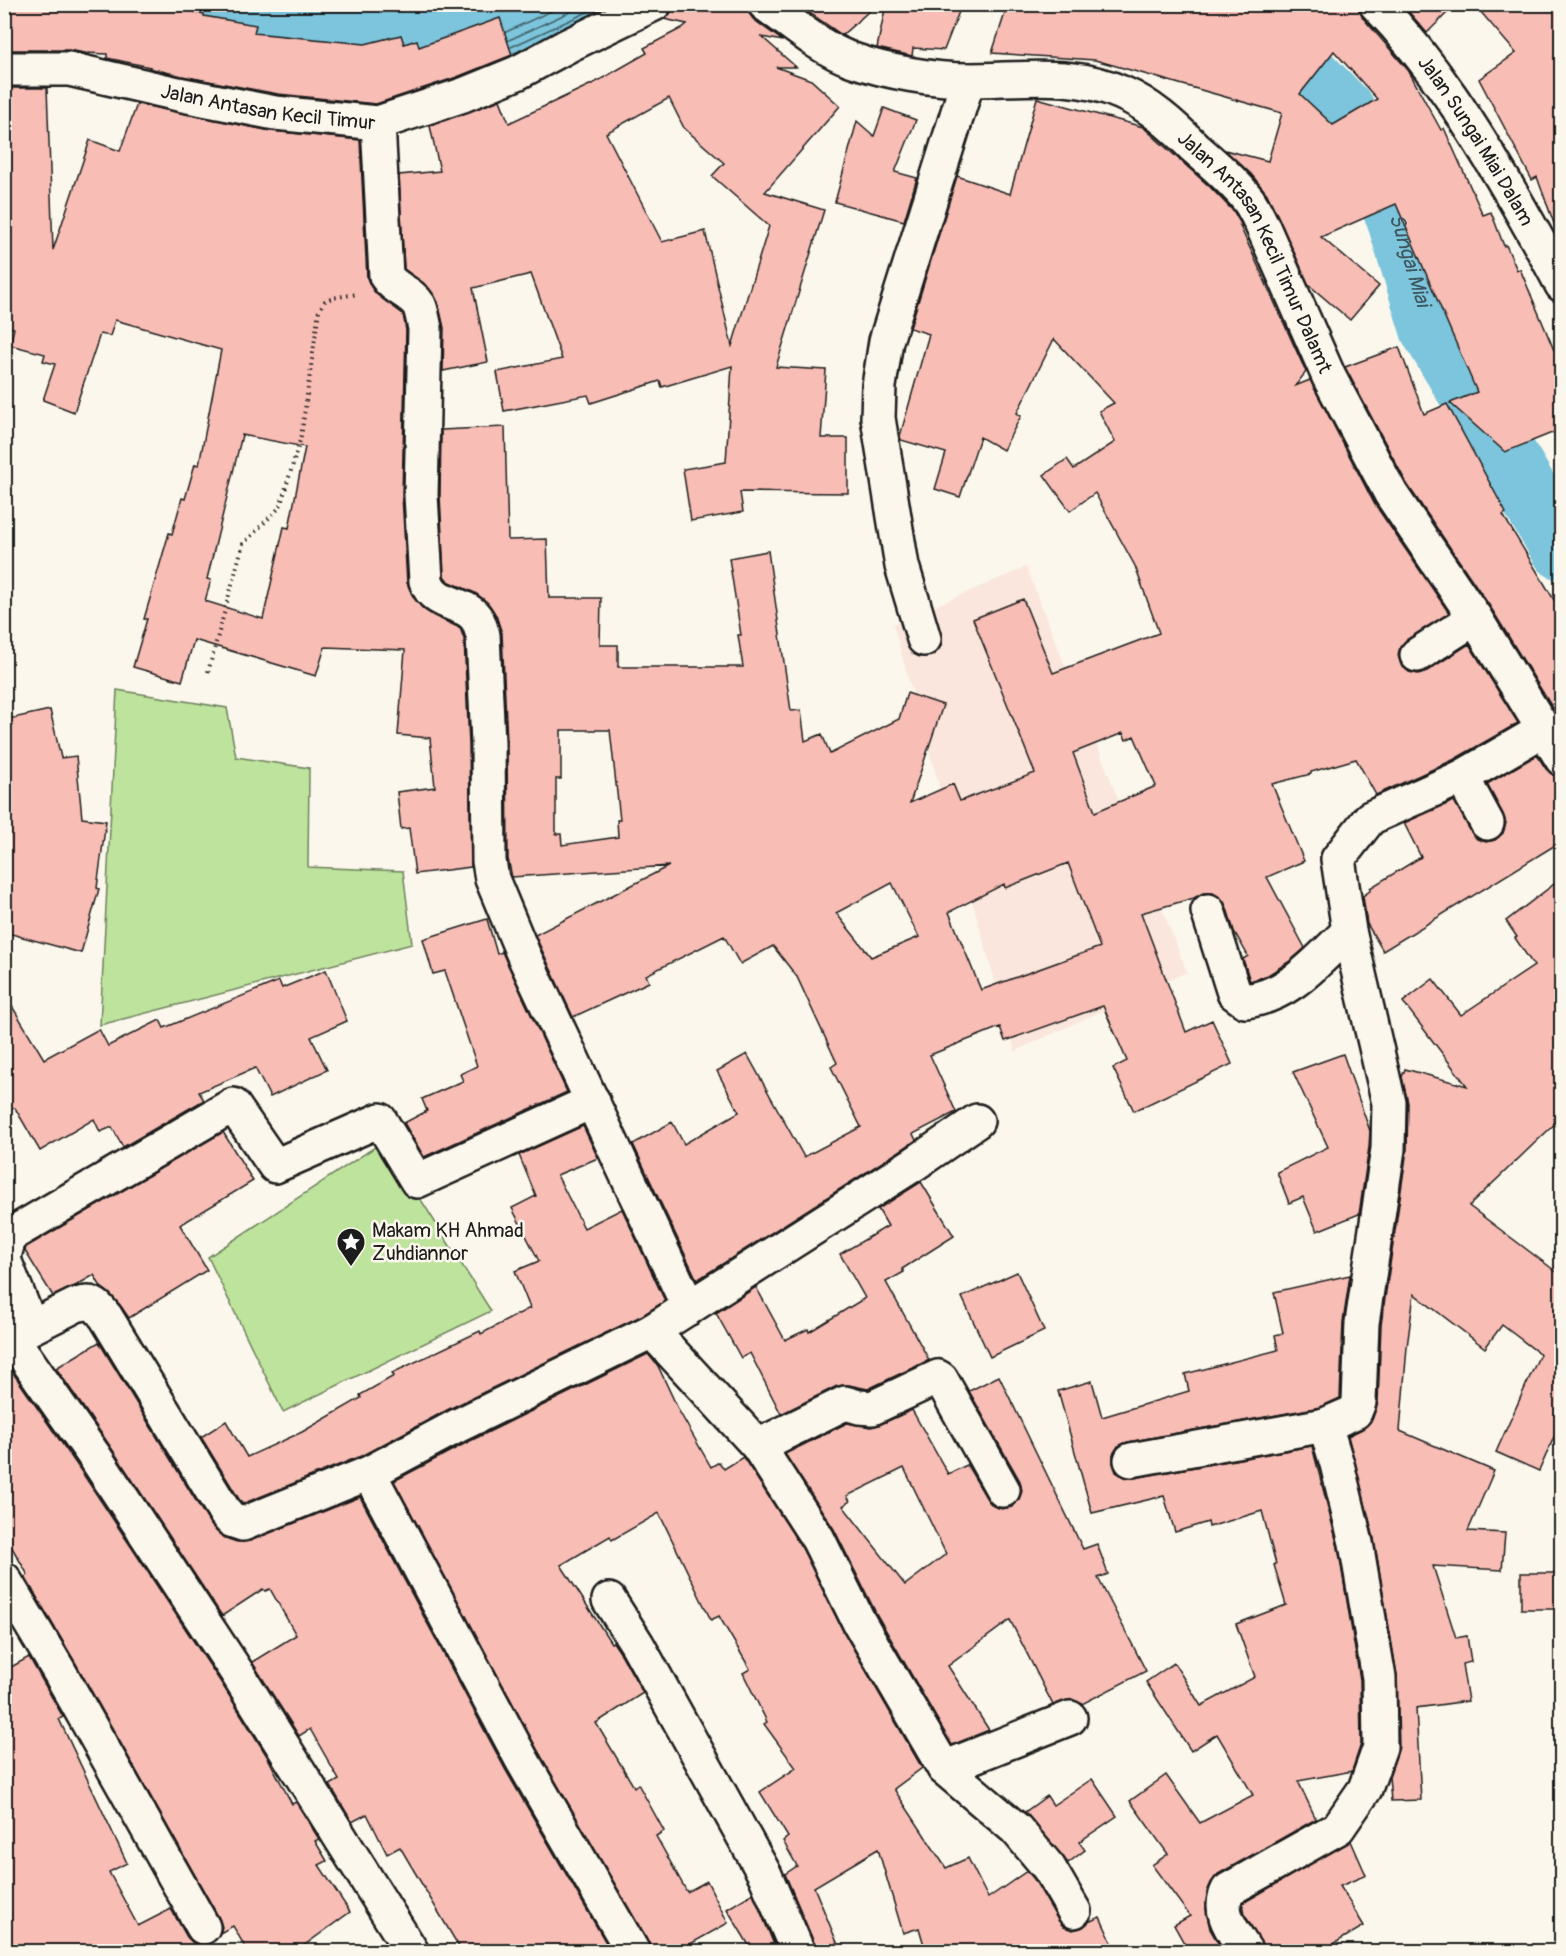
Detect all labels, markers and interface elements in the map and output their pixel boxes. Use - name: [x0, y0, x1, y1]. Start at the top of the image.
- street label: Jalan Sungai Miai Dalam: [1412, 51, 1539, 231]
- street label: Jalan Antasan Kecil Timur: [158, 78, 376, 136]
- street label: Jalan Antasan Kecil Timur Dalamt: [1172, 126, 1338, 378]
- water label: Sungai Miai: [1383, 210, 1437, 313]
- place label: Makam KH Ahmad Zuhdiannor: [372, 1218, 524, 1266]
- place icon: Makam KH Ahmad Zuhdiannor: [335, 1226, 367, 1268]

